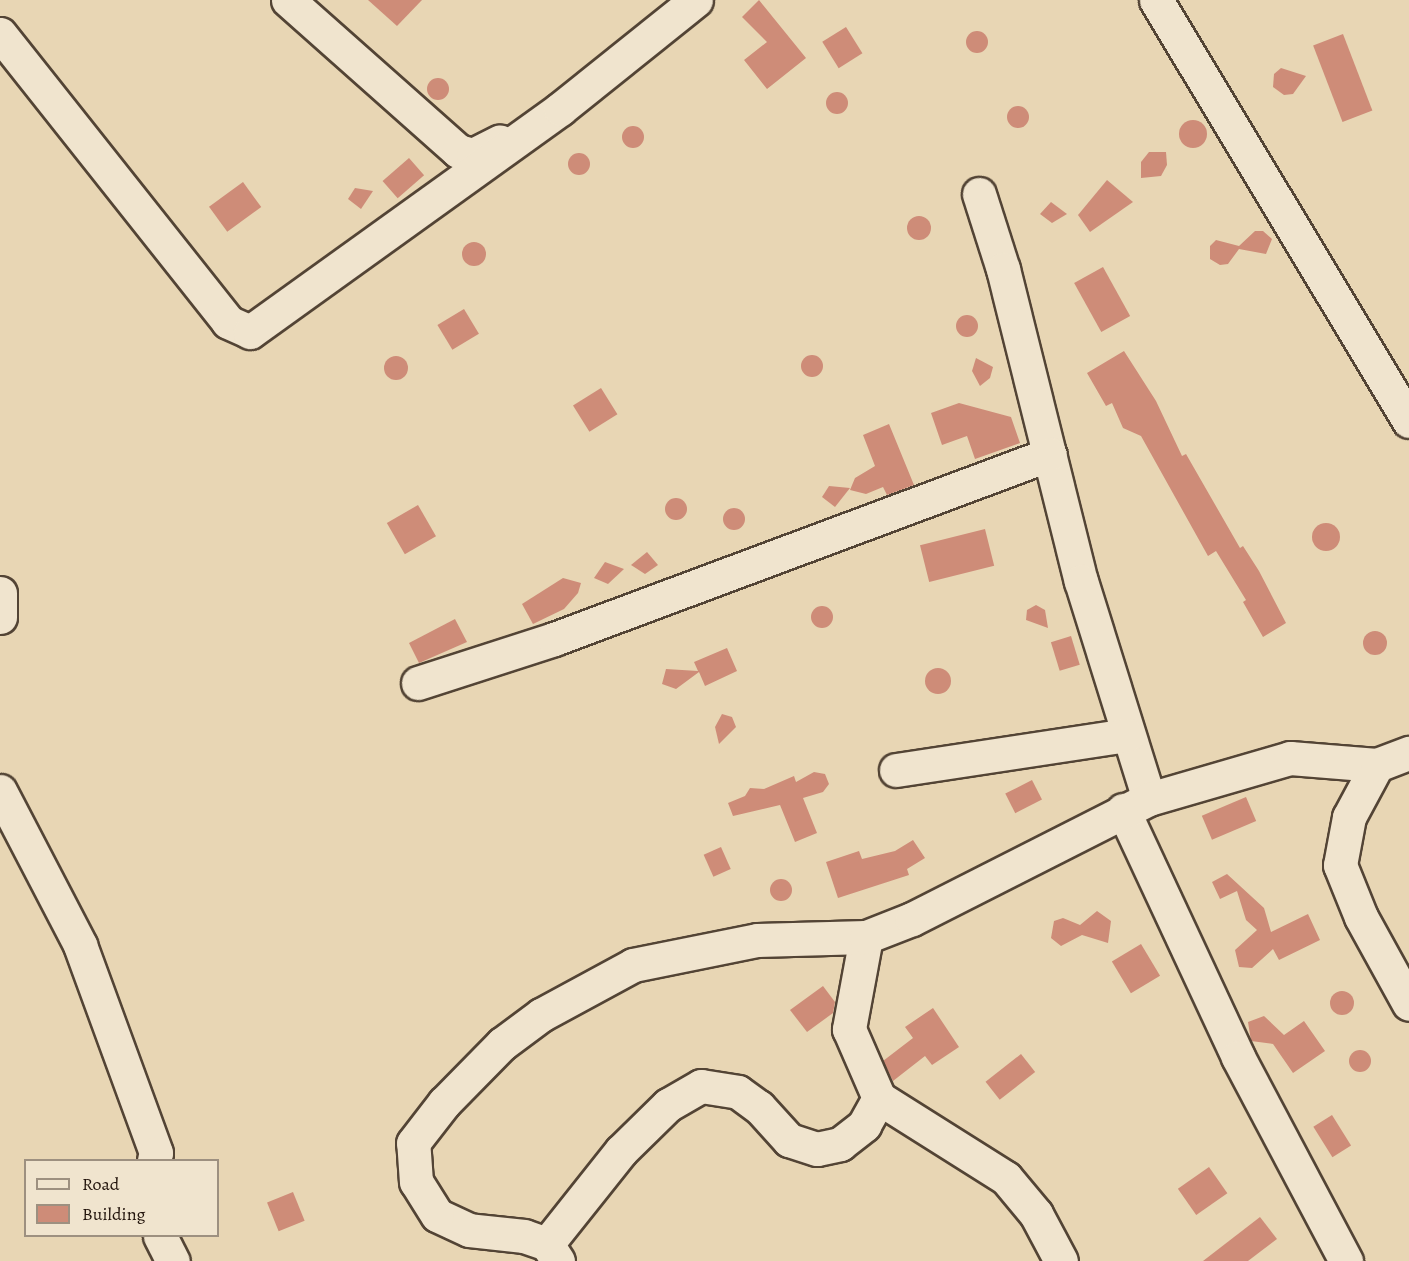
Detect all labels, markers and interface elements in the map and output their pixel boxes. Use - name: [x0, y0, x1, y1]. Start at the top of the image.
- legend: [24, 1159, 219, 1237]
- text: Road: [82, 1172, 119, 1196]
- text: Building: [82, 1202, 146, 1226]

